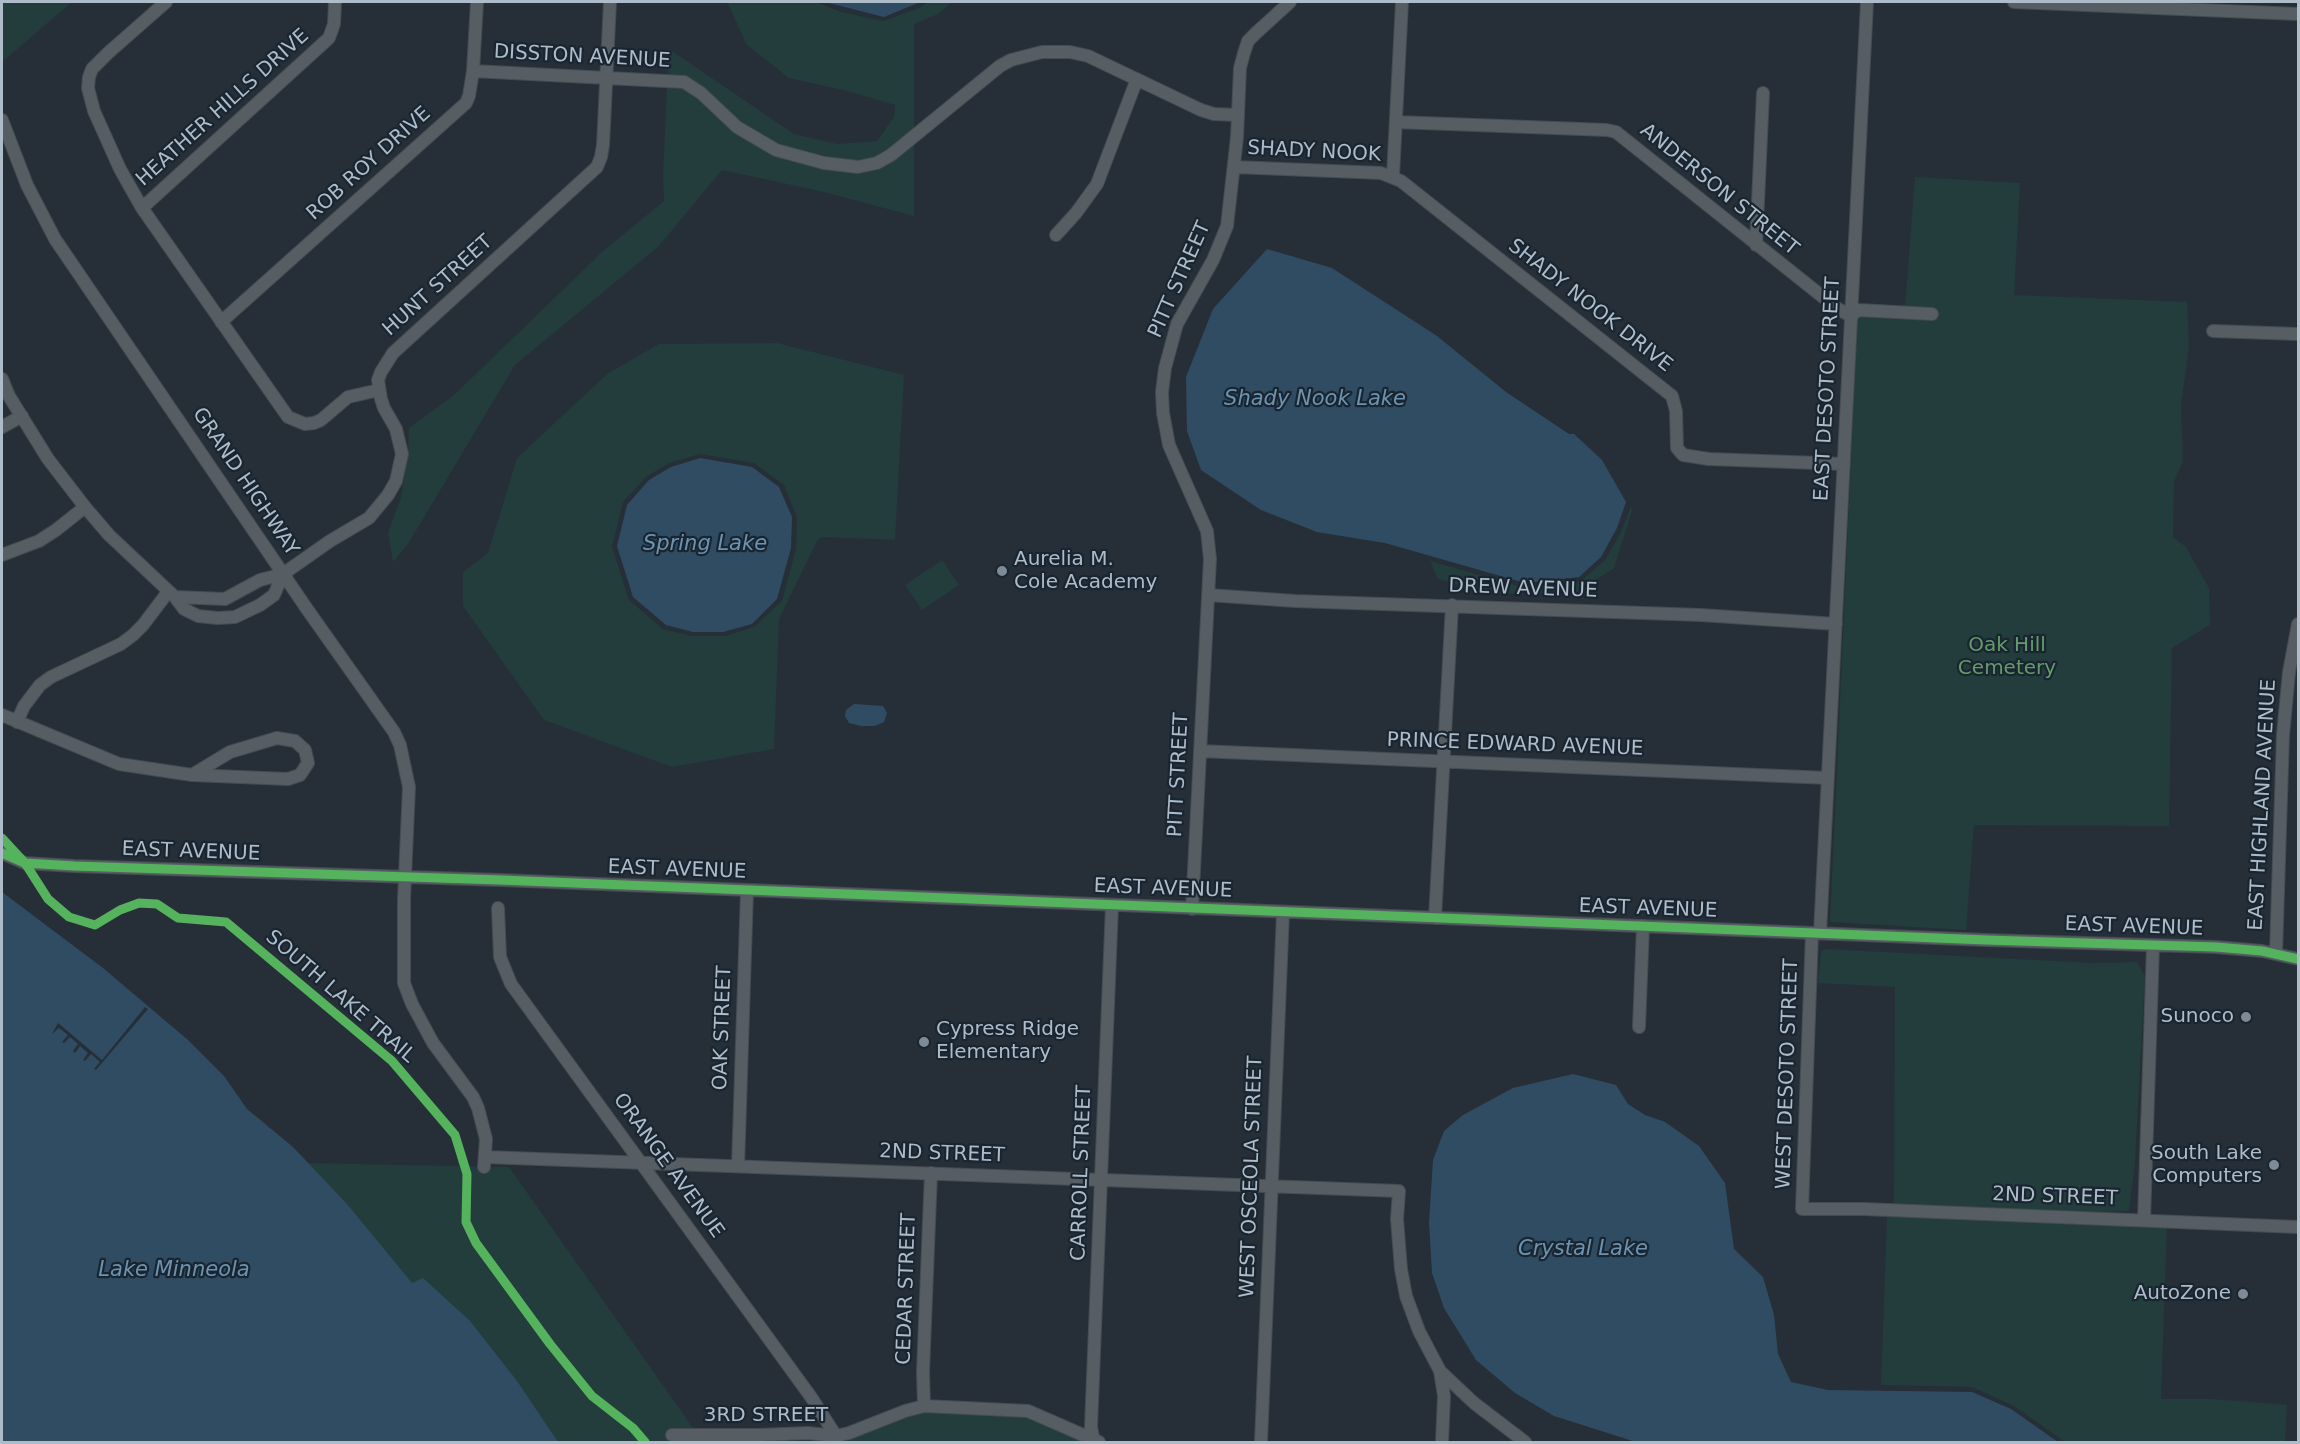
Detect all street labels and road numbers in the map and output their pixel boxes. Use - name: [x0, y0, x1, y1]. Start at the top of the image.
- street label: HEATHER HILLS DRIVE: [132, 24, 314, 192]
- street label: DISSTON AVENUE: [493, 40, 671, 74]
- street label: ROB ROY DRIVE: [302, 102, 436, 226]
- street label: ANDERSON STREET: [1635, 119, 1803, 261]
- street label: SHADY NOOK: [1247, 137, 1381, 167]
- street label: PITT STREET: [1144, 218, 1216, 342]
- street label: HUNT STREET: [378, 230, 498, 342]
- street label: SHADY NOOK DRIVE: [1503, 234, 1677, 378]
- street label: EAST DESOTO STREET: [1810, 276, 1846, 502]
- street label: GRAND HIGHWAY: [187, 403, 303, 561]
- street label: DREW AVENUE: [1448, 574, 1598, 604]
- street label: EAST HIGHLAND AVENUE: [2244, 679, 2282, 931]
- street label: PITT STREET: [1164, 712, 1194, 838]
- street label: PRINCE EDWARD AVENUE: [1386, 729, 1644, 761]
- street label: EAST AVENUE: [121, 838, 261, 866]
- street label: EAST AVENUE: [607, 856, 747, 884]
- street label: EAST AVENUE: [1093, 875, 1233, 903]
- street label: EAST AVENUE: [1578, 895, 1718, 923]
- street label: EAST AVENUE: [2064, 913, 2204, 941]
- street label: SOUTH LAKE TRAIL: [260, 926, 420, 1068]
- street label: WEST DESOTO STREET: [1772, 958, 1804, 1190]
- street label: OAK STREET: [709, 965, 737, 1091]
- street label: WEST OSCEOLA STREET: [1236, 1055, 1268, 1299]
- street label: CARROLL STREET: [1067, 1085, 1097, 1261]
- street label: ORANGE AVENUE: [607, 1089, 729, 1243]
- street label: 2ND STREET: [879, 1140, 1005, 1168]
- street label: 2ND STREET: [1992, 1183, 2118, 1211]
- street label: CEDAR STREET: [892, 1213, 922, 1365]
- street label: 3RD STREET: [704, 1404, 828, 1428]

